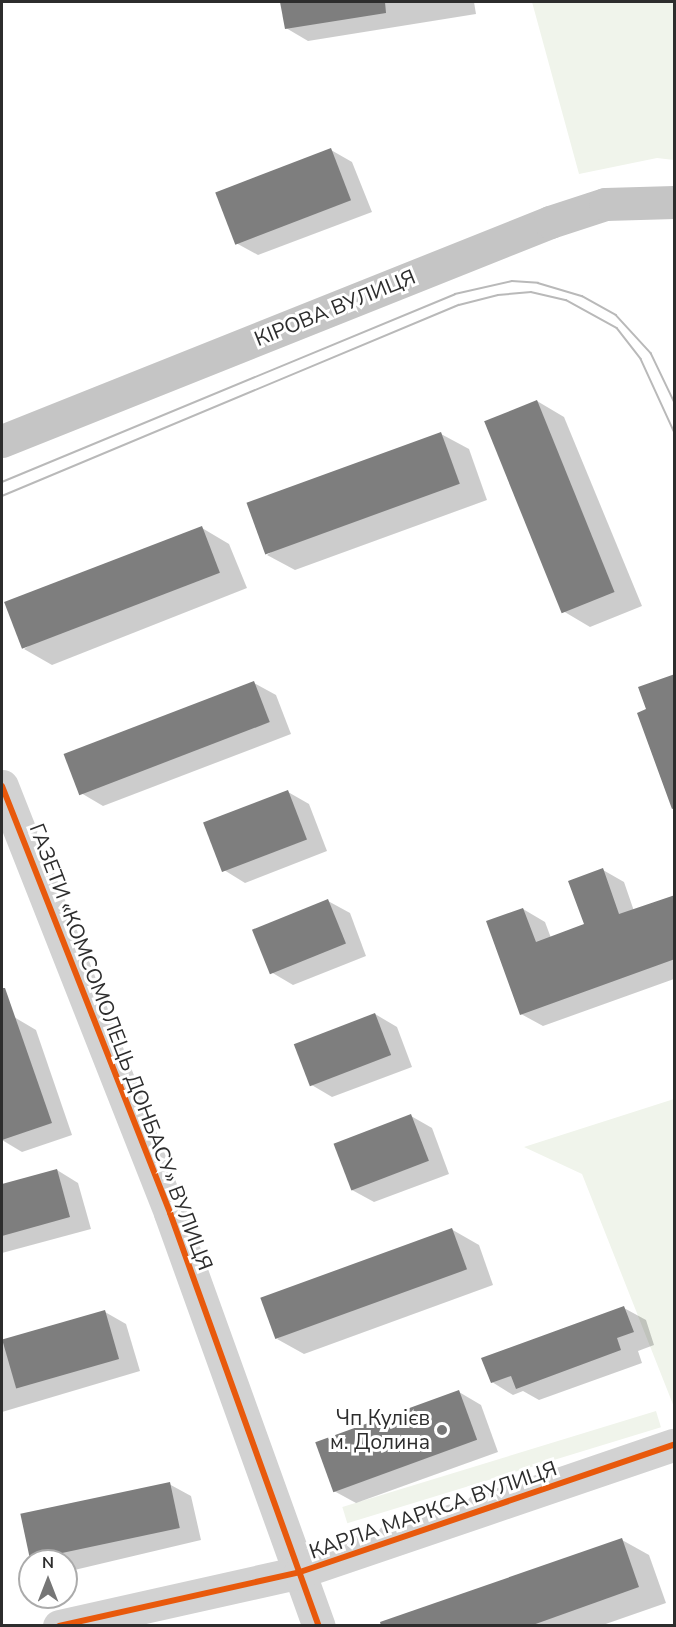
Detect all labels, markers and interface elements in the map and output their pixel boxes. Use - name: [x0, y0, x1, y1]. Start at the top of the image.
- street label: КІРОВА ВУЛИЦЯ: [251, 264, 419, 352]
- street label: ГАЗЕТИ «КОМСОМОЛЕЦЬ ДОНБАСУ» ВУЛИЦЯ: [24, 820, 218, 1274]
- place label: Чп Кулієв м. Долина: [330, 1405, 430, 1455]
- marker: Чп Кулієв м. Долина: [435, 1423, 449, 1437]
- street label: КАРЛА МАРКСА ВУЛИЦЯ: [306, 1456, 560, 1564]
- north arrow: [18, 1549, 78, 1609]
- text: N: [42, 1552, 54, 1574]

